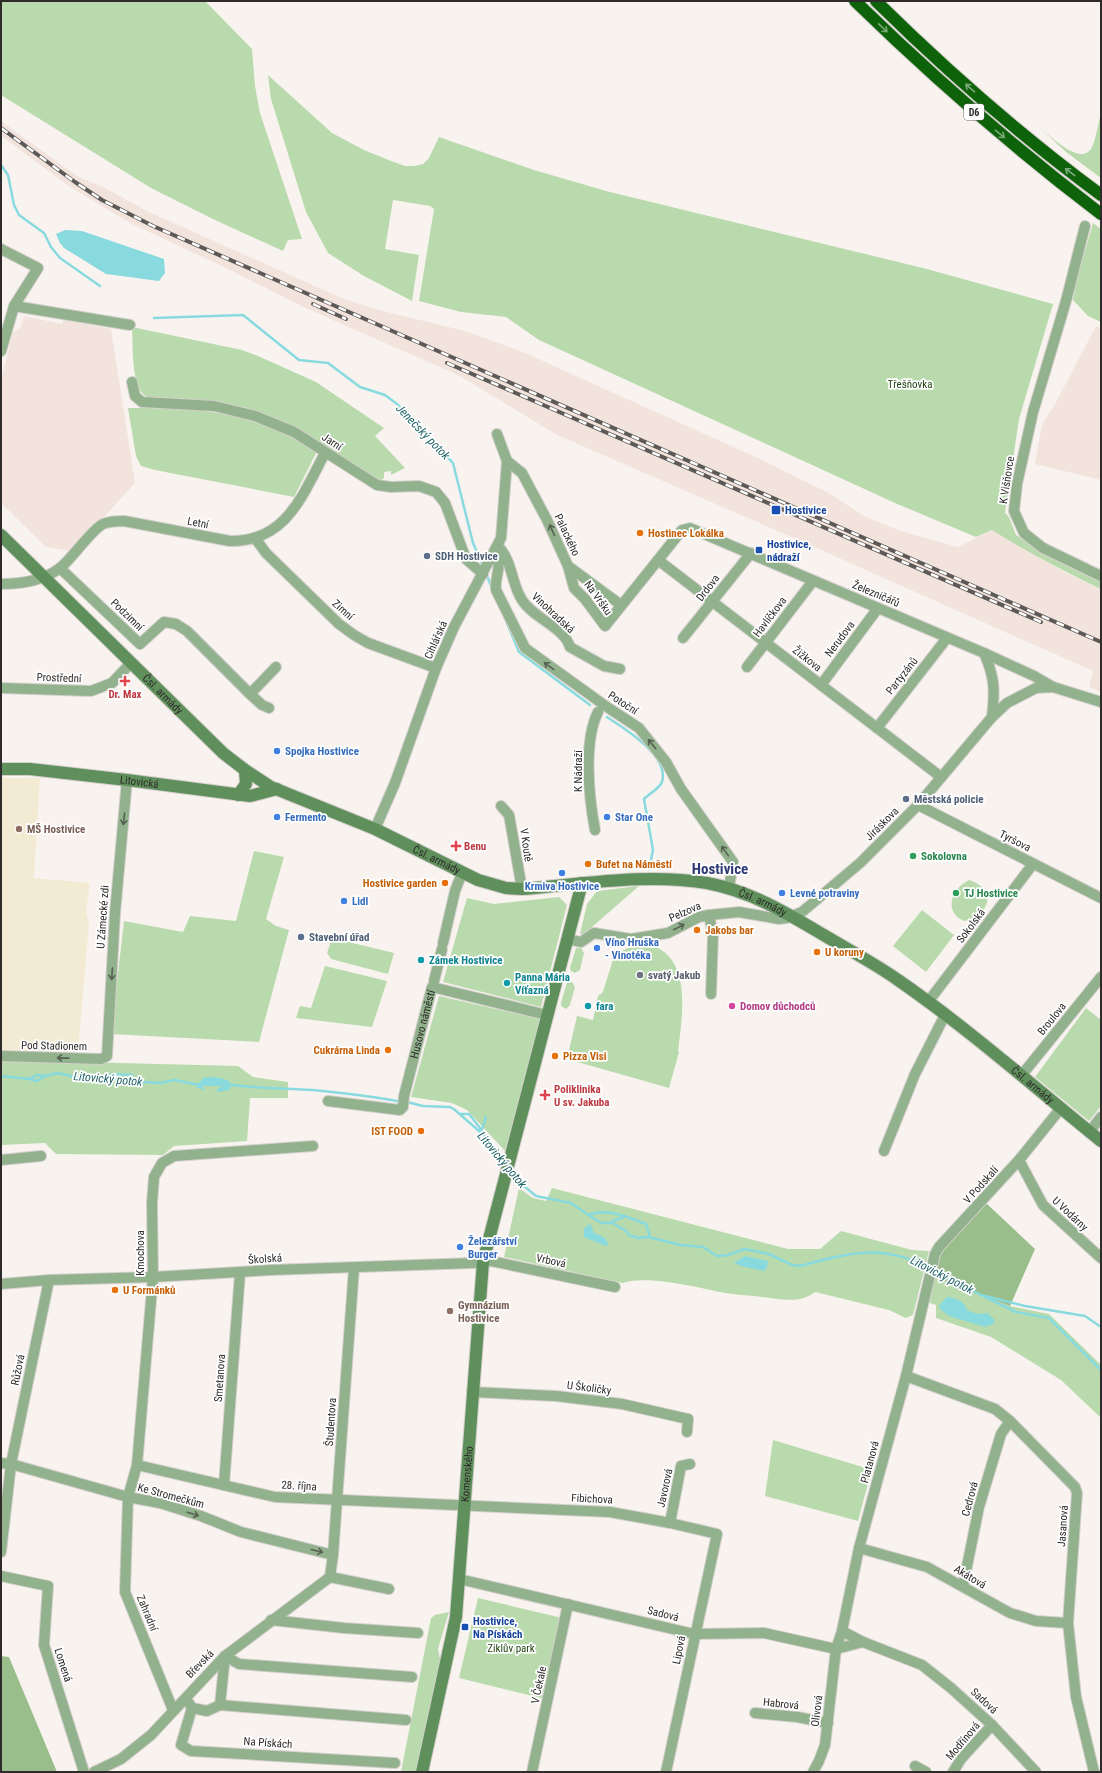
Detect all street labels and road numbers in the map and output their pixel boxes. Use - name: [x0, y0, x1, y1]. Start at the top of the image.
- road number: D6: [964, 104, 984, 120]
- street label: Jarní: [319, 431, 345, 454]
- street label: K Višňovce: [997, 455, 1017, 505]
- street label: Palackého: [552, 512, 583, 559]
- street label: Letní: [186, 515, 210, 532]
- street label: Drdova: [694, 572, 722, 604]
- street label: Na Vršku: [581, 578, 615, 618]
- street label: Železničářů: [850, 578, 902, 610]
- street label: Vinohradská: [529, 590, 577, 636]
- street label: Havlíčkova: [751, 594, 789, 640]
- street label: Podzimní: [108, 596, 146, 634]
- street label: Zimní: [330, 597, 357, 623]
- street label: Cihlářská: [422, 619, 450, 661]
- street label: Nerudova: [822, 619, 858, 659]
- street label: Žižkova: [790, 644, 824, 674]
- street label: Partyzánů: [883, 655, 921, 697]
- street label: Prostřední: [36, 671, 82, 685]
- street label: Čsl. armády: [140, 671, 186, 717]
- street label: Potoční: [606, 689, 641, 718]
- street label: K Nádraží: [572, 750, 585, 792]
- street label: Litovická: [119, 773, 159, 791]
- street label: Jiráskova: [863, 805, 901, 843]
- street label: V Koutě: [517, 827, 535, 863]
- street label: Tyršova: [997, 828, 1033, 854]
- street label: Čsl. armády: [411, 841, 463, 877]
- street label: U Zámecké zdi: [94, 885, 112, 949]
- street label: Čsl. armády: [737, 885, 789, 919]
- street label: Pelzova: [667, 899, 703, 925]
- street label: Sokolská: [954, 906, 988, 946]
- street label: Husovo náměstí: [407, 988, 438, 1060]
- street label: Broulova: [1035, 1000, 1069, 1038]
- street label: Pod Stadionem: [21, 1039, 87, 1053]
- street label: Čsl. armády: [1009, 1063, 1057, 1107]
- street label: V Podskalí: [961, 1163, 1002, 1206]
- street label: U Vodárny: [1049, 1194, 1091, 1234]
- street label: Kmochova: [134, 1230, 147, 1276]
- street label: Školská: [248, 1251, 282, 1267]
- street label: Vrbová: [535, 1252, 567, 1270]
- street label: Růžová: [8, 1353, 28, 1387]
- street label: Smetanova: [212, 1353, 228, 1403]
- street label: U Školičky: [566, 1379, 612, 1397]
- street label: Študentova: [323, 1397, 339, 1447]
- street label: Platanová: [858, 1440, 882, 1484]
- street label: Komenského: [458, 1445, 476, 1503]
- street label: Javorová: [655, 1467, 675, 1509]
- street label: 28. října: [281, 1479, 317, 1493]
- street label: Cedrová: [959, 1480, 981, 1518]
- street label: Ke Stromečkům: [136, 1481, 206, 1511]
- street label: Fibichova: [571, 1491, 613, 1507]
- street label: Jasanová: [1055, 1505, 1071, 1547]
- street label: Akátová: [952, 1562, 988, 1592]
- street label: Zahradní: [134, 1593, 160, 1633]
- street label: Sadová: [646, 1604, 680, 1624]
- street label: Lipová: [670, 1635, 688, 1665]
- street label: Lomená: [51, 1646, 75, 1684]
- street label: Břevská: [183, 1647, 217, 1681]
- street label: V Čekale: [528, 1665, 549, 1705]
- street label: Sadová: [968, 1685, 1000, 1717]
- street label: Olivová: [809, 1695, 825, 1727]
- street label: Habrová: [762, 1696, 800, 1712]
- street label: Modřínová: [943, 1719, 983, 1763]
- street label: Na Pískách: [243, 1735, 293, 1751]

